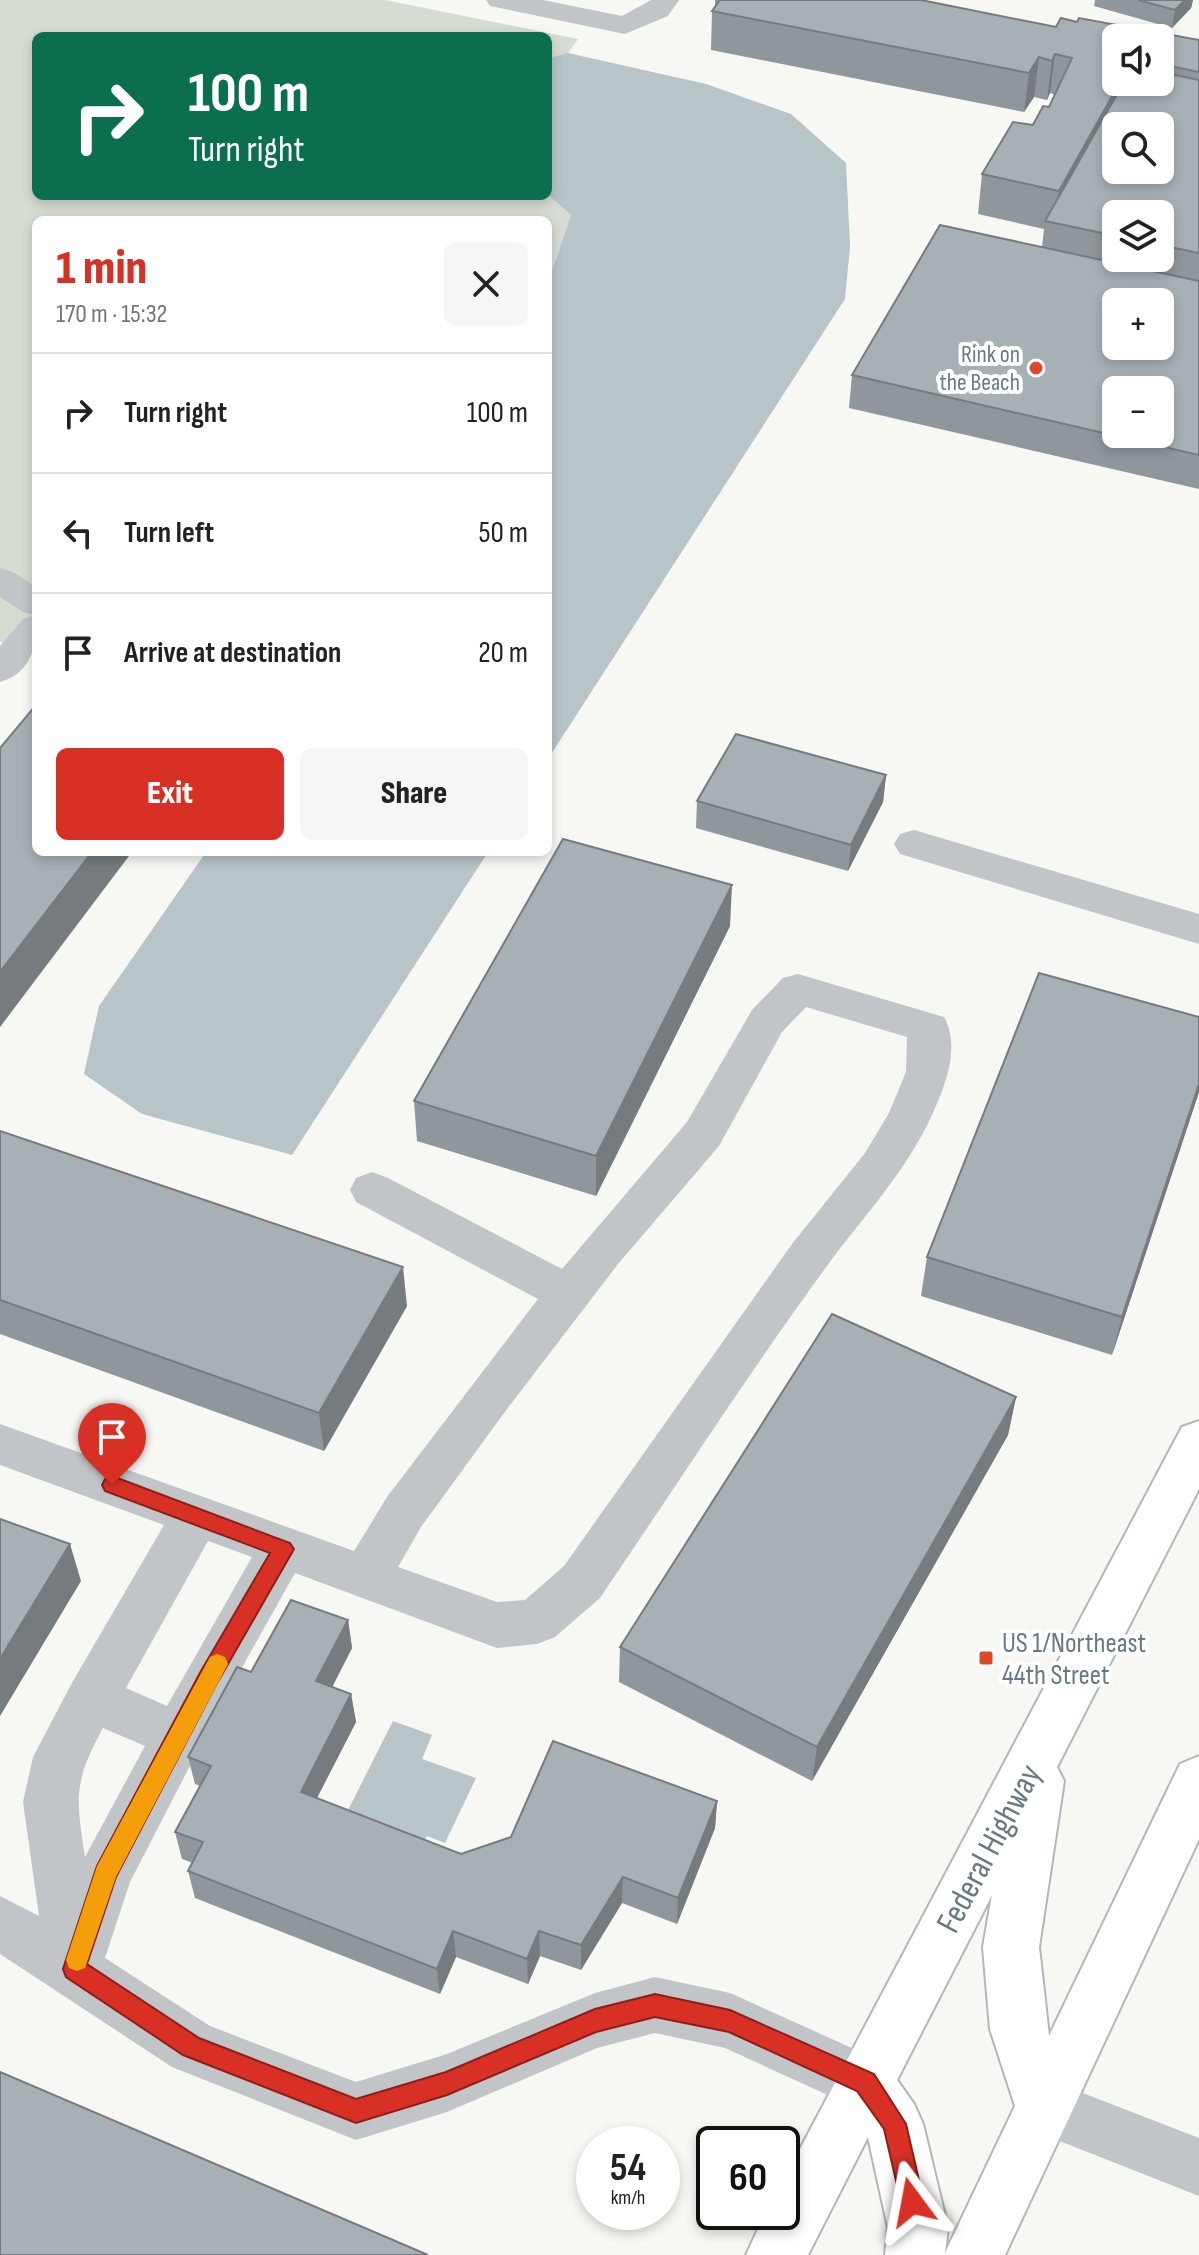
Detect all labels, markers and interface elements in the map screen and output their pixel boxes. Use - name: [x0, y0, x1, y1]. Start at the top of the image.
- map controls: [1102, 24, 1174, 448]
- button: sound: [1102, 24, 1174, 96]
- text: 100 m: [188, 61, 309, 128]
- icon: right: [56, 64, 160, 168]
- button: search: [1102, 112, 1174, 184]
- text: Turn right: [188, 129, 305, 172]
- button: layers: [1102, 200, 1174, 272]
- text: 1 min: [56, 240, 147, 297]
- button: close: [444, 242, 528, 326]
- button: +: [1102, 288, 1174, 360]
- text: 170 m · 15:32: [56, 299, 167, 330]
- place label: Rink on the Beach: [940, 340, 1020, 397]
- marker: Rink on the Beach: [1027, 359, 1045, 377]
- button: −: [1102, 376, 1174, 448]
- icon: right: [56, 391, 100, 435]
- text: Turn right: [124, 395, 227, 431]
- text: 100 m: [467, 395, 528, 431]
- icon: left: [56, 511, 100, 555]
- text: Turn left: [124, 515, 214, 551]
- text: 50 m: [479, 515, 528, 551]
- icon: arrive: [56, 631, 100, 675]
- text: Arrive at destination: [124, 635, 341, 671]
- text: 20 m: [478, 635, 528, 671]
- button: Exit: [56, 748, 284, 840]
- button: Share: [300, 748, 528, 840]
- pin: [78, 1403, 146, 1485]
- icon: arrive: [90, 1415, 134, 1459]
- place label: US 1/Northeast 44th Street: [1002, 1627, 1146, 1692]
- marker: US 1/Northeast 44th Street: [977, 1649, 995, 1667]
- street label: Federal Highway: [928, 1758, 1051, 1940]
- speed limit sign: 60: [696, 2126, 800, 2230]
- text: 54: [610, 2144, 646, 2192]
- position arrow: [870, 2160, 954, 2244]
- text: km/h: [611, 2186, 645, 2210]

